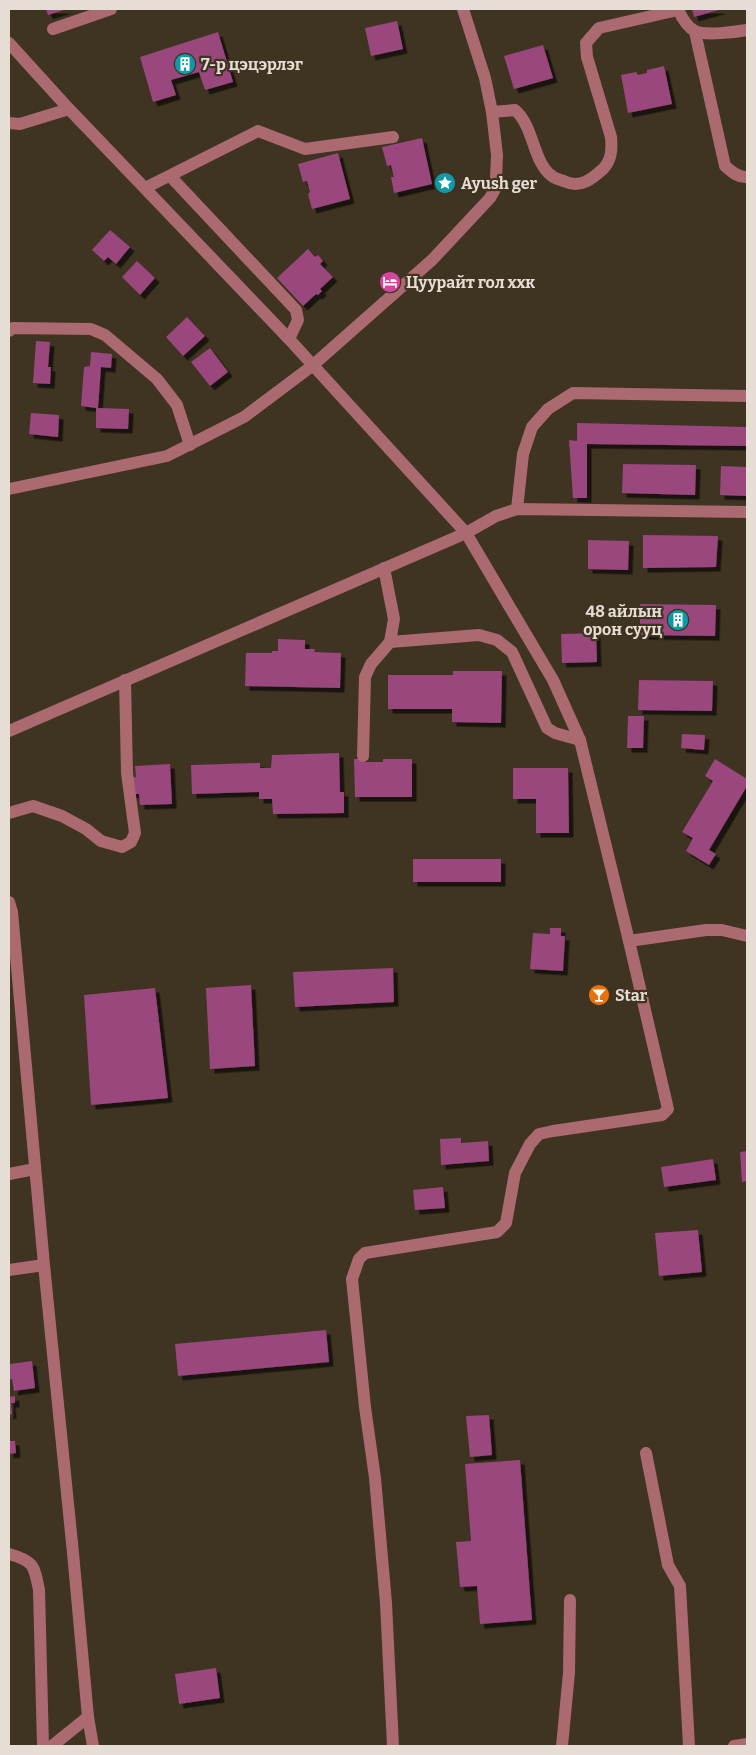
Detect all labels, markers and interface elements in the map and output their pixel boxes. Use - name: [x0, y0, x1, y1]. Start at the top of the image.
- building icon: 7-р цэцэрлэг: [173, 52, 197, 76]
- place label: 7-р цэцэрлэг: [201, 55, 303, 74]
- place icon: Ayush ger: [433, 171, 457, 195]
- place label: Ayush ger: [461, 174, 538, 193]
- hotel icon: Цуурайт гол ххк: [378, 270, 402, 294]
- place label: Цуурайт гол ххк: [406, 273, 535, 292]
- place label: 48 айлын орон сууц: [583, 602, 662, 639]
- building icon: 48 айлын орон сууц: [666, 608, 690, 632]
- bar icon: Star: [587, 983, 611, 1007]
- place label: Star: [615, 986, 648, 1005]

